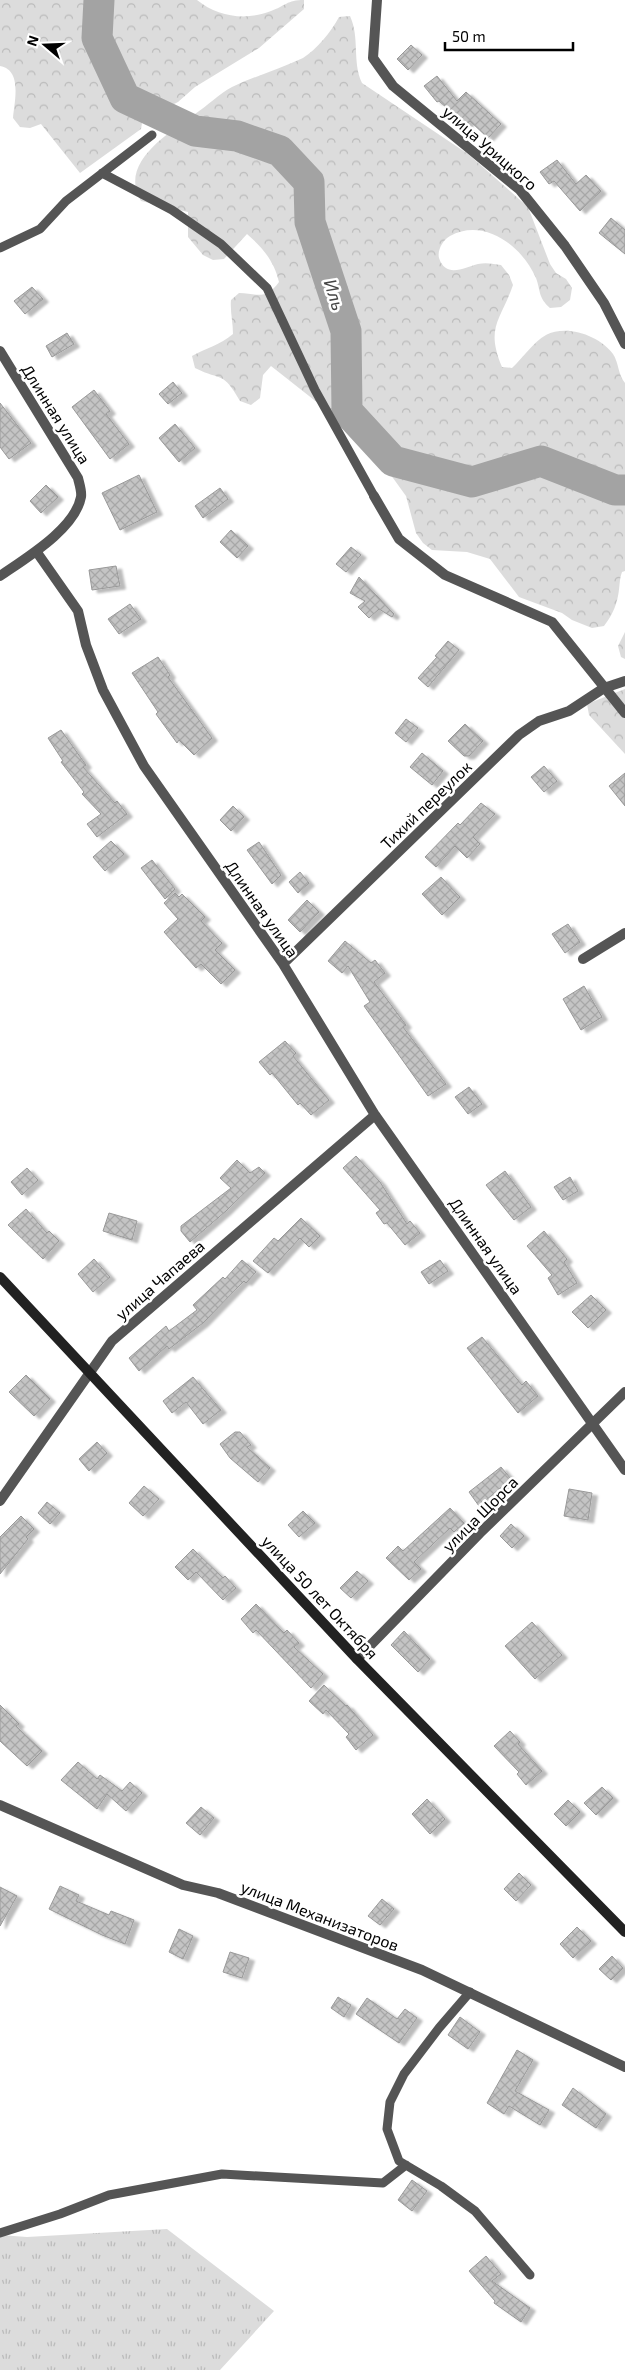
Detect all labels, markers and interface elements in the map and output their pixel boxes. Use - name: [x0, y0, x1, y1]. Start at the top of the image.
- north arrow: [20, 20, 70, 70]
- scale bar: [445, 20, 572, 52]
- text: 50 m: [452, 27, 486, 45]
- text: N: [23, 33, 42, 48]
- street label: улица Урицкого: [439, 101, 541, 195]
- water label: Иль: [320, 276, 350, 313]
- street label: Длинная улица: [17, 360, 95, 468]
- street label: Тихий переулок: [376, 756, 476, 853]
- street label: Длинная улица: [221, 857, 303, 961]
- street label: Длинная улица: [445, 1194, 527, 1298]
- street label: улица Чапаева: [111, 1236, 209, 1324]
- street label: улица Щорса: [438, 1472, 522, 1556]
- street label: улица 50 лет Октября: [258, 1531, 382, 1663]
- street label: улица Механизаторов: [238, 1877, 402, 1955]

